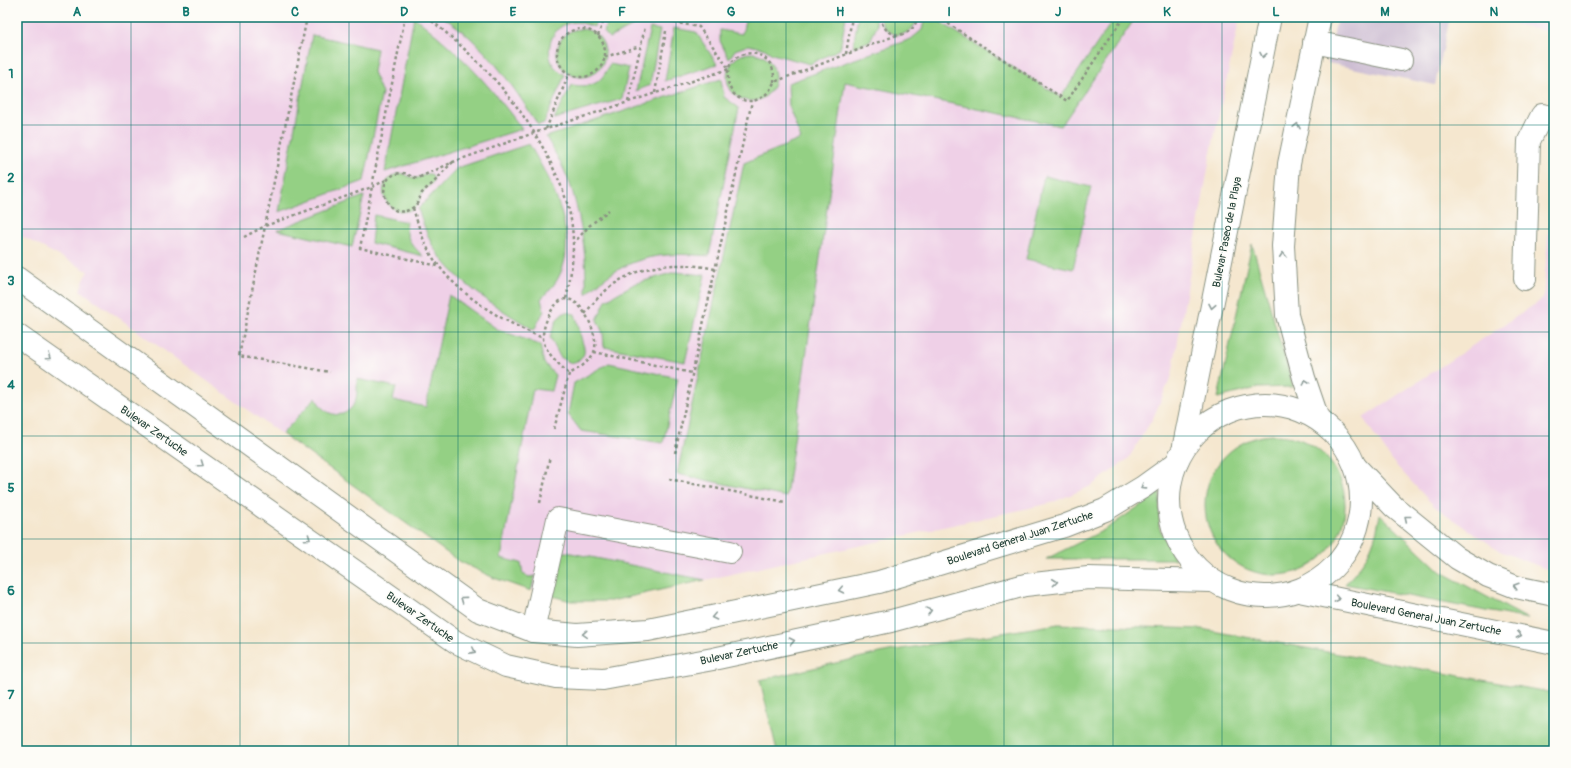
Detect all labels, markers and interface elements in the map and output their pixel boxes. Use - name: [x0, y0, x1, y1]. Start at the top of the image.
- text: A: [73, 4, 82, 20]
- text: B: [182, 4, 190, 20]
- text: C: [291, 4, 299, 20]
- text: D: [400, 4, 408, 20]
- text: E: [510, 4, 517, 20]
- text: F: [618, 4, 626, 20]
- text: G: [727, 4, 736, 20]
- text: H: [836, 4, 844, 20]
- text: I: [947, 4, 951, 20]
- text: J: [1055, 4, 1061, 20]
- text: K: [1163, 4, 1171, 20]
- text: L: [1272, 4, 1280, 20]
- text: M: [1380, 4, 1390, 20]
- text: N: [1490, 4, 1499, 20]
- one-way arrow: [1259, 52, 1267, 58]
- text: 1: [8, 66, 14, 82]
- one-way arrow: [1292, 122, 1300, 129]
- text: 2: [7, 170, 15, 186]
- street label: Bulevar Paseo de la Playa: [1210, 175, 1244, 289]
- one-way arrow: [1279, 252, 1288, 258]
- text: 3: [7, 273, 15, 289]
- one-way arrow: [1209, 303, 1217, 309]
- one-way arrow: [45, 352, 52, 360]
- text: 4: [7, 377, 15, 393]
- one-way arrow: [1302, 378, 1310, 385]
- street label: Bulevar Zertuche: [118, 403, 191, 459]
- one-way arrow: [197, 459, 204, 466]
- text: 5: [7, 480, 15, 496]
- one-way arrow: [1140, 482, 1147, 490]
- street label: Boulevard General Juan Zertuche: [945, 508, 1095, 568]
- one-way arrow: [1405, 515, 1412, 522]
- one-way arrow: [304, 533, 311, 541]
- one-way arrow: [1052, 578, 1058, 587]
- one-way arrow: [1513, 582, 1520, 591]
- text: 6: [7, 583, 15, 599]
- one-way arrow: [838, 586, 844, 594]
- street label: Bulevar Zertuche: [384, 589, 457, 645]
- one-way arrow: [1334, 594, 1340, 602]
- one-way arrow: [460, 596, 467, 604]
- street label: Boulevard General Juan Zertuche: [1350, 596, 1503, 638]
- one-way arrow: [925, 607, 932, 616]
- one-way arrow: [711, 612, 717, 620]
- one-way arrow: [582, 630, 588, 639]
- one-way arrow: [1516, 631, 1522, 639]
- street label: Bulevar Zertuche: [699, 638, 780, 668]
- one-way arrow: [789, 638, 795, 646]
- one-way arrow: [469, 646, 477, 653]
- text: 7: [8, 687, 15, 703]

